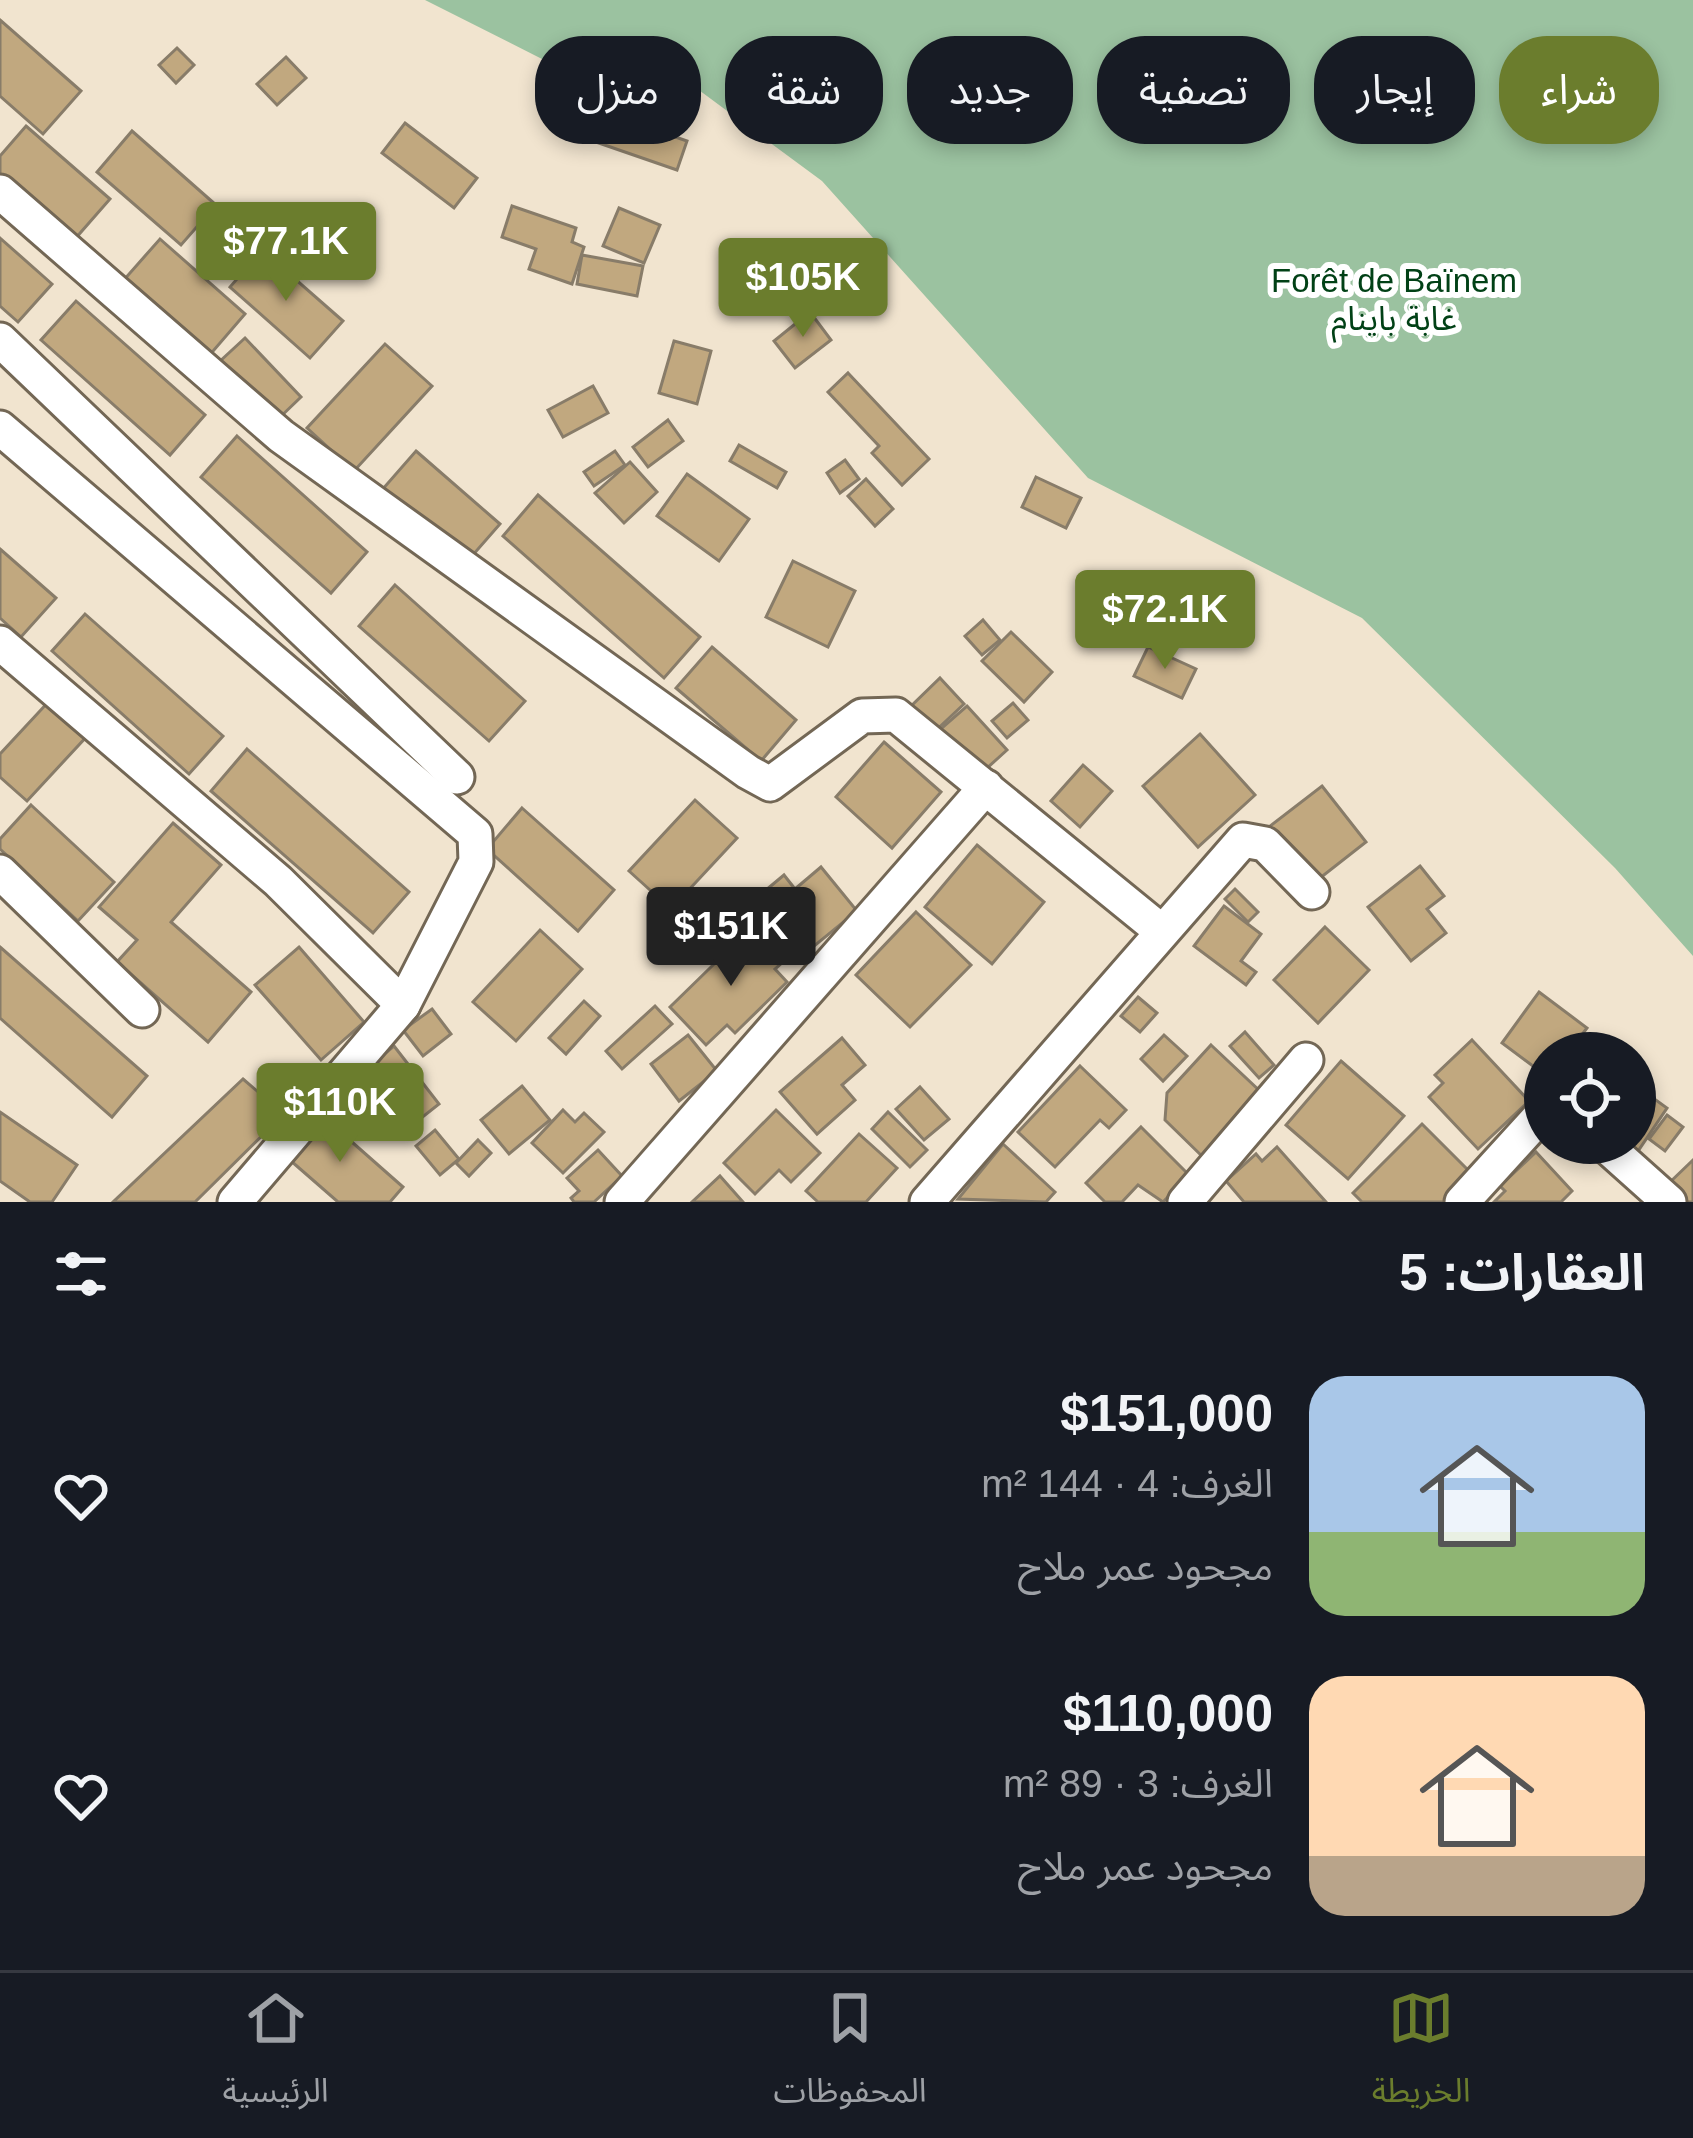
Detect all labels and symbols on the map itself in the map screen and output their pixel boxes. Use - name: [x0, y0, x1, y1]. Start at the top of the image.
- pin: $77.1K: [188, 202, 384, 304]
- pin: $105K: [719, 238, 887, 340]
- park label: Forêt de Baïnem غابة باينام: [1271, 262, 1517, 343]
- pin: $72.1K: [1067, 570, 1263, 672]
- pin: $151K: [647, 887, 815, 989]
- pin: $110K: [256, 1063, 424, 1165]

